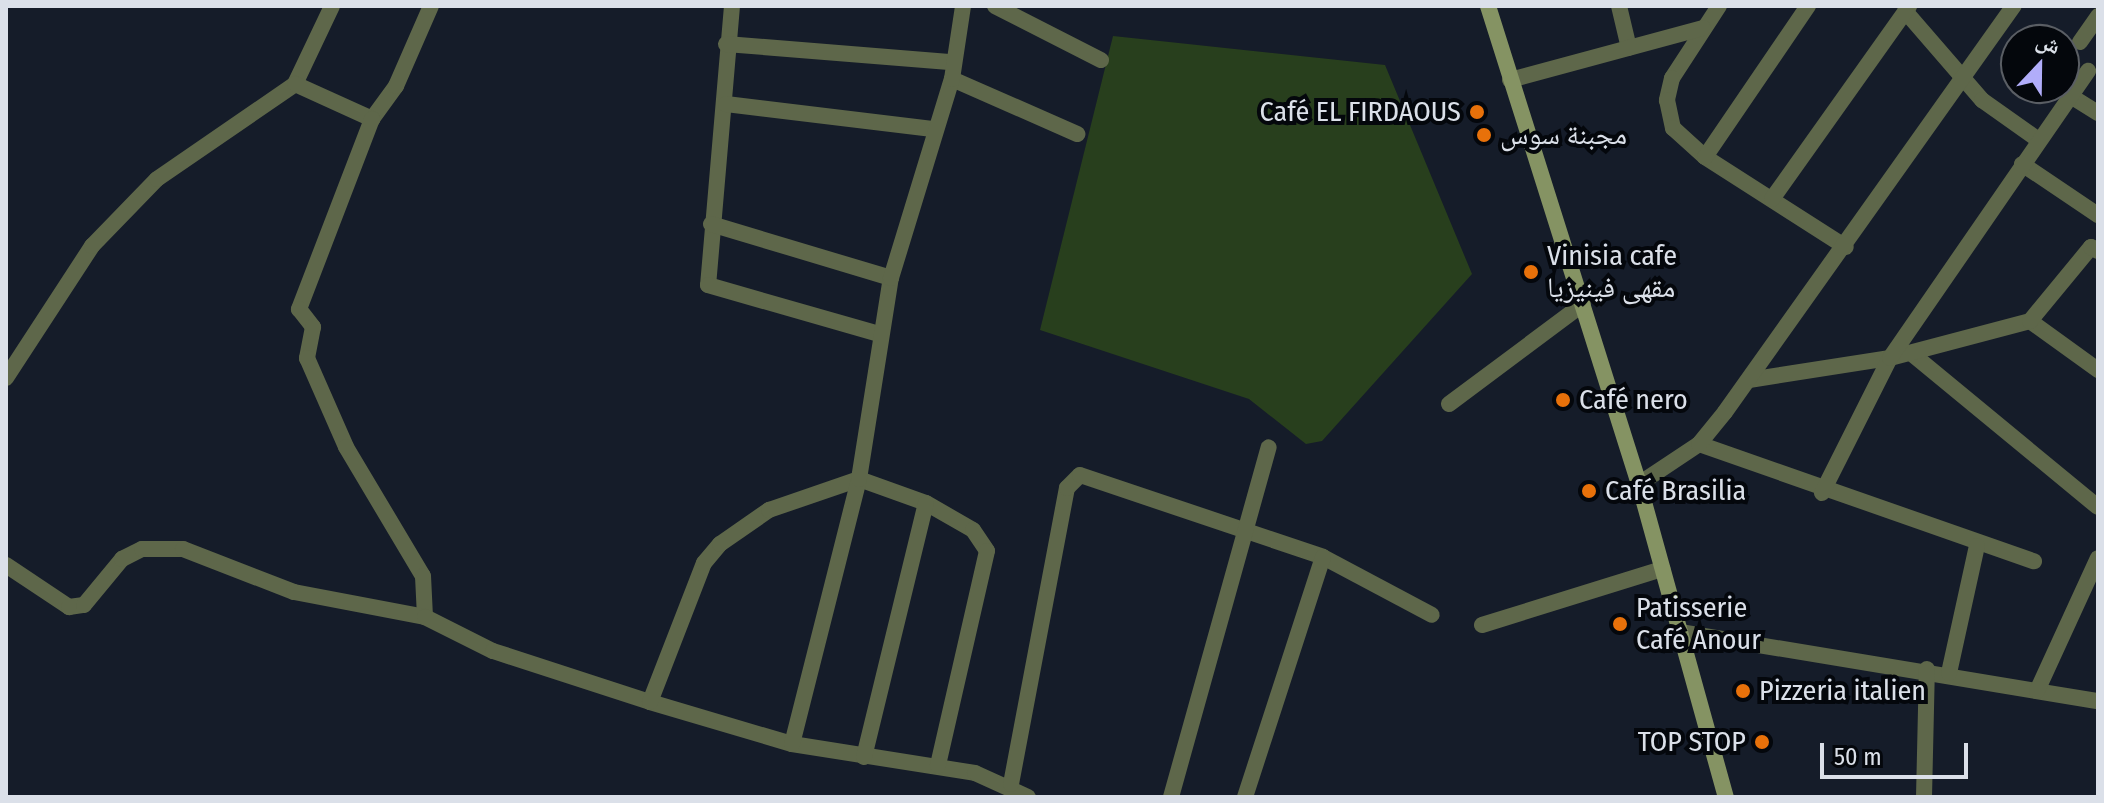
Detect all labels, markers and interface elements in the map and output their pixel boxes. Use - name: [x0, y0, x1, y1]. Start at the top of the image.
- north arrow: [2000, 24, 2080, 104]
- text: ش: [2033, 26, 2064, 60]
- place label: Café EL FIRDAOUS: [1259, 95, 1461, 129]
- marker: Café EL FIRDAOUS: [1468, 103, 1486, 121]
- place label: مجبنة سوس: [1500, 118, 1627, 152]
- marker: مجبنة سوس: [1475, 126, 1493, 144]
- place label: Vinisia cafe مقهى فينيزيا: [1547, 239, 1677, 305]
- marker: Vinisia cafe مقهى فينيزيا: [1522, 263, 1540, 281]
- place label: Café nero: [1579, 383, 1688, 417]
- marker: Café nero: [1554, 391, 1572, 409]
- place label: Café Brasilia: [1605, 474, 1746, 508]
- marker: Café Brasilia: [1580, 482, 1598, 500]
- place label: Patisserie Café Anour: [1636, 591, 1761, 657]
- marker: Patisserie Café Anour: [1611, 615, 1629, 633]
- place label: Pizzeria italien: [1759, 674, 1926, 708]
- marker: Pizzeria italien: [1734, 682, 1752, 700]
- place label: TOP STOP: [1638, 725, 1746, 759]
- scale bar: [1824, 727, 1972, 777]
- marker: TOP STOP: [1753, 733, 1771, 751]
- text: 50 m: [1834, 743, 1882, 771]

